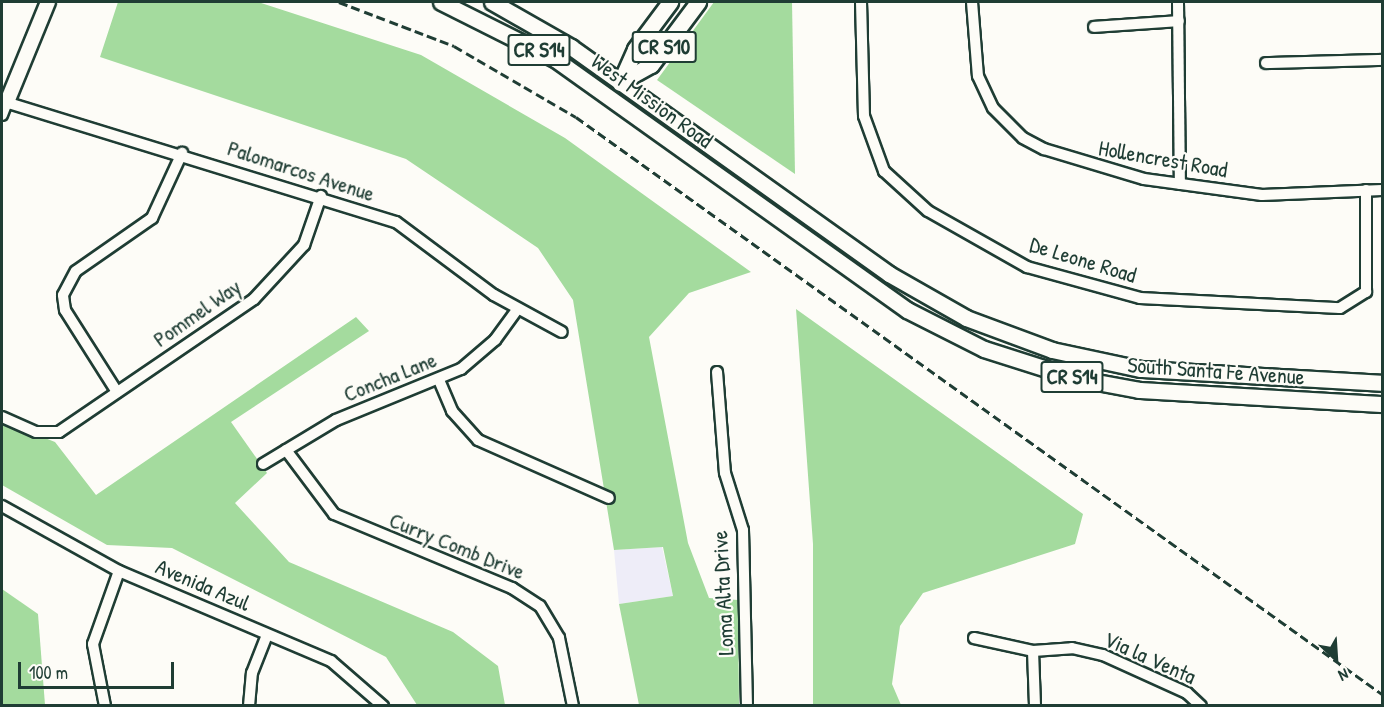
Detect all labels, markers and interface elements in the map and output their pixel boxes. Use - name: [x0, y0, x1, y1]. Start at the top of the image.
- road number: CR S10: [631, 29, 697, 65]
- road number: CR S14: [506, 32, 572, 68]
- street label: West Mission Road: [586, 48, 718, 154]
- street label: Palomarcos Avenue: [224, 135, 378, 207]
- street label: Hollencrest Road: [1097, 135, 1229, 183]
- street label: De Leone Road: [1027, 231, 1139, 289]
- street label: Pommel Way: [148, 273, 246, 353]
- street label: Concha Lane: [340, 346, 440, 408]
- street label: South Santa Fe Avenue: [1127, 352, 1305, 390]
- road number: CR S14: [1039, 359, 1105, 395]
- street label: Curry Comb Drive: [385, 507, 529, 585]
- street label: Loma Alta Drive: [707, 530, 739, 656]
- street label: Avenida Azul: [152, 553, 254, 617]
- street label: Via la Venta: [1100, 626, 1200, 690]
- north arrow: [1306, 629, 1366, 689]
- scale bar: [21, 650, 177, 688]
- text: 100 m: [29, 660, 68, 685]
- text: N: [1335, 664, 1352, 687]

